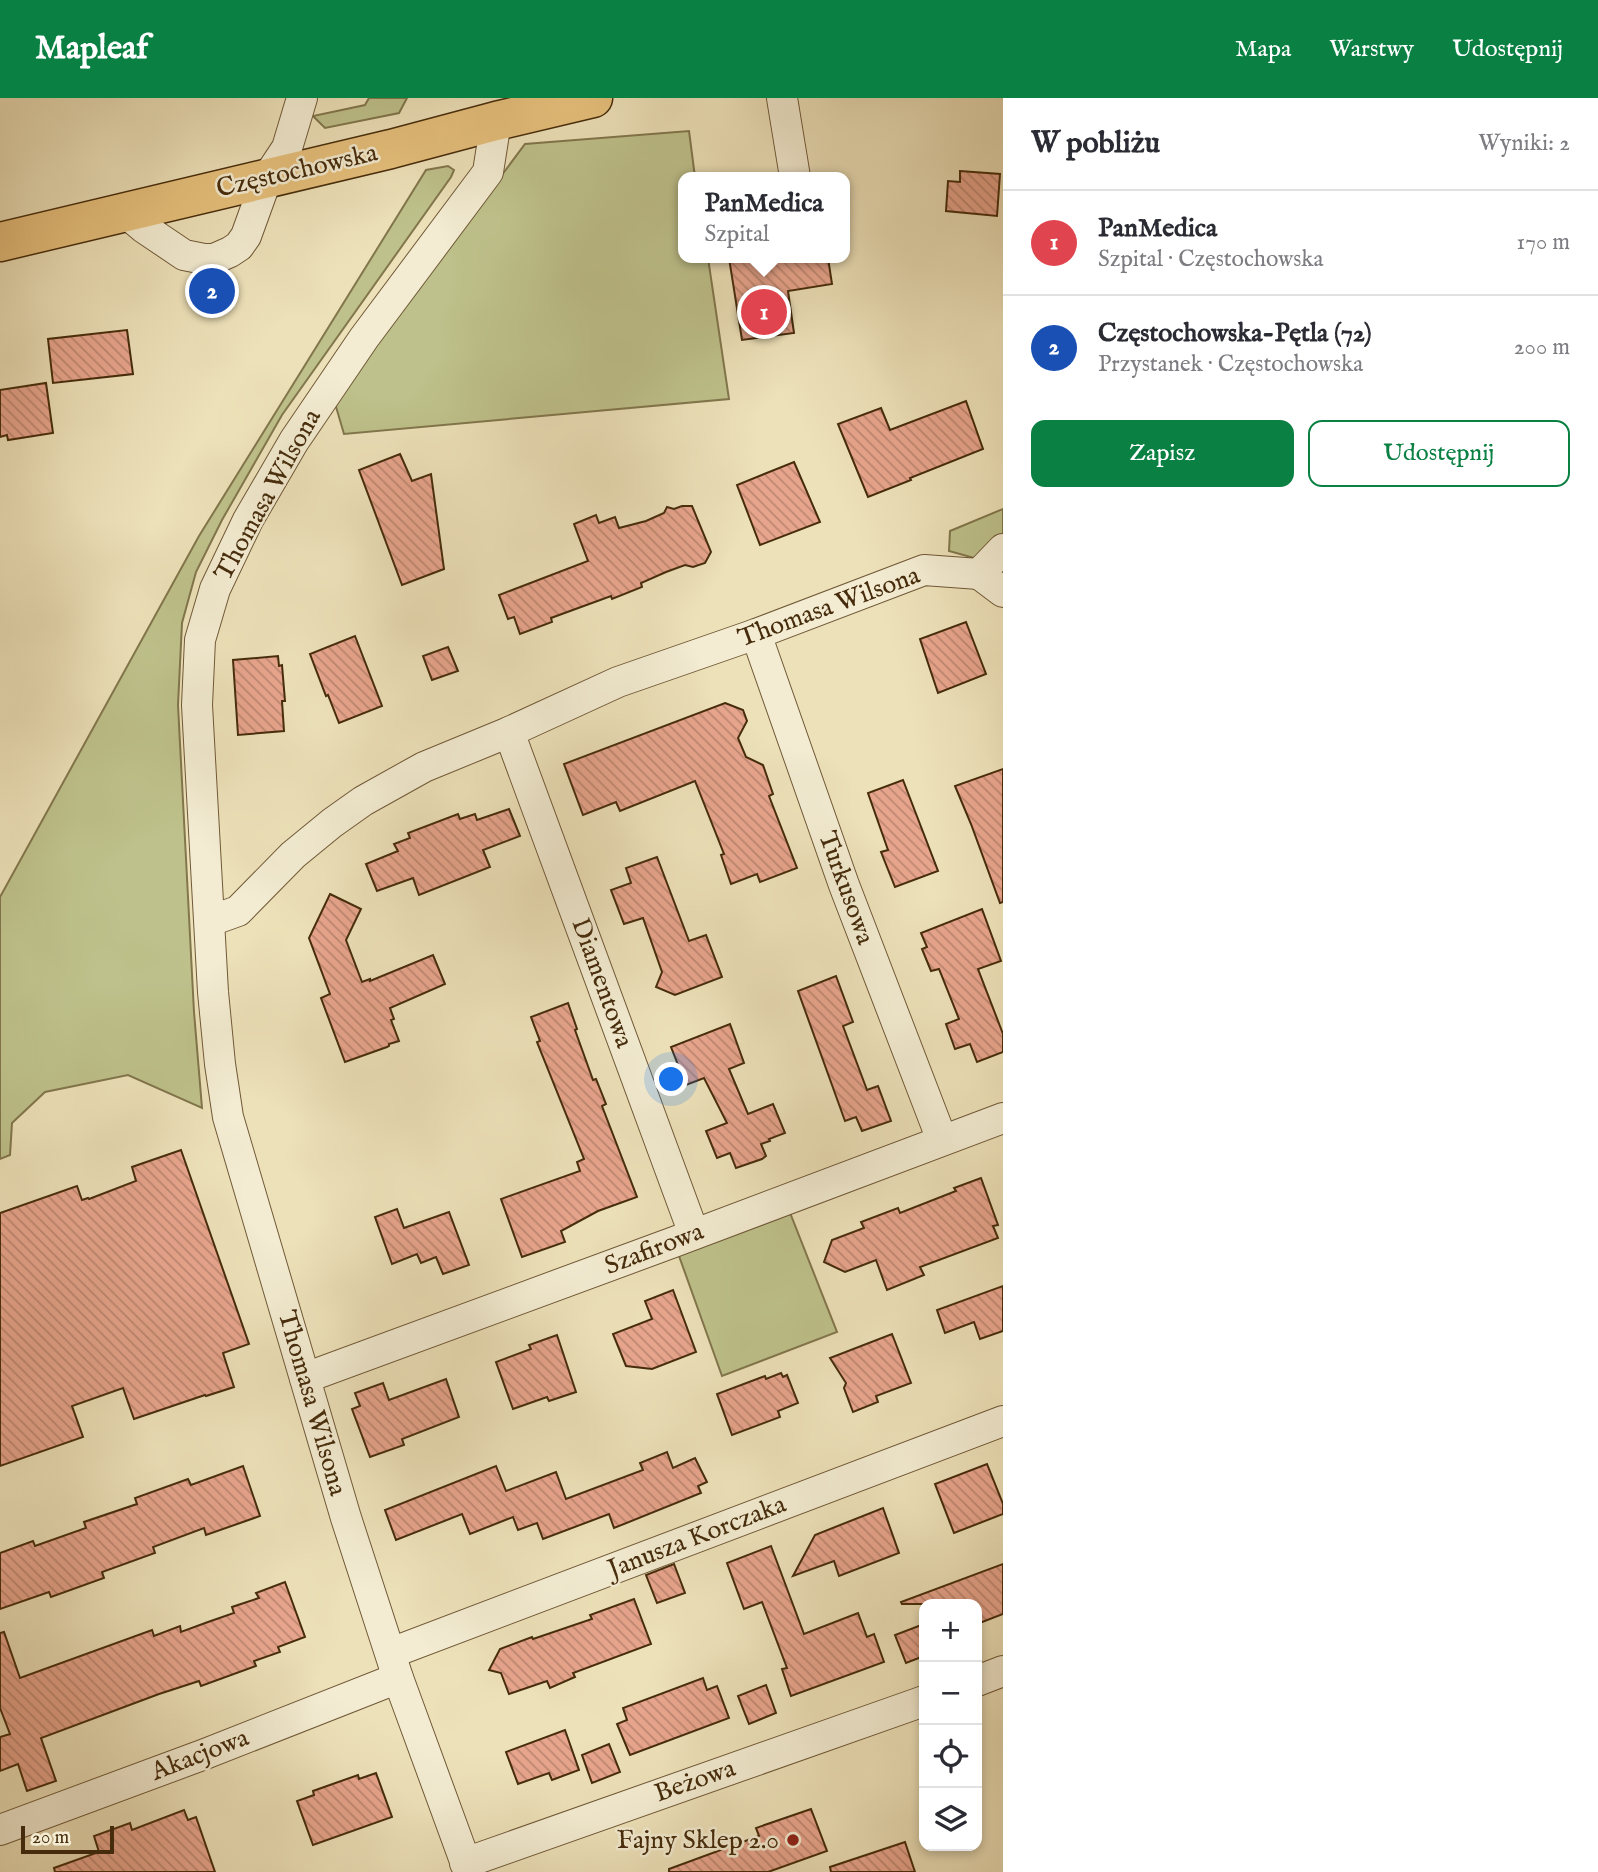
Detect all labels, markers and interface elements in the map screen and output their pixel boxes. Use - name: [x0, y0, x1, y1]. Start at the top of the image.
- text: Mapleaf: [35, 28, 148, 70]
- text: Mapa: [1235, 34, 1291, 65]
- text: Warstwy: [1329, 34, 1414, 65]
- text: Udostępnij: [1452, 34, 1563, 65]
- text: W pobliżu: [1031, 125, 1160, 163]
- text: Wyniki: 2: [1478, 129, 1570, 158]
- street label: Częstochowska: [213, 136, 382, 206]
- popup: [678, 172, 850, 263]
- text: PanMedica: [704, 187, 824, 220]
- text: PanMedica: [1098, 212, 1217, 245]
- text: Szpital: [704, 220, 769, 249]
- text: 1: [1050, 228, 1058, 257]
- text: 170 m: [1517, 228, 1570, 257]
- text: Szpital · Częstochowska: [1098, 245, 1324, 274]
- pin: 2: [189, 265, 235, 317]
- pin: 1: [741, 286, 787, 338]
- text: Częstochowska-Pętla (72): [1098, 317, 1372, 350]
- text: 2: [1049, 333, 1059, 362]
- text: 200 m: [1514, 333, 1570, 362]
- text: Przystanek · Częstochowska: [1098, 350, 1363, 379]
- street label: Thomasa Wilsona: [207, 403, 329, 587]
- button: Zapisz: [1031, 420, 1294, 487]
- button: Udostępnij: [1308, 420, 1570, 487]
- street label: Thomasa Wilsona: [734, 559, 925, 655]
- street label: Turkusowa: [810, 827, 882, 950]
- street label: Diamentowa: [563, 914, 641, 1053]
- your location: [654, 1062, 688, 1096]
- street label: Szafirowa: [600, 1215, 709, 1283]
- street label: Thomasa Wilsona: [270, 1307, 354, 1500]
- street label: Janusza Korczaka: [600, 1488, 791, 1587]
- map controls: [919, 1599, 982, 1851]
- button: +: [919, 1599, 982, 1662]
- button: −: [919, 1662, 982, 1725]
- street label: Akacjowa: [145, 1721, 254, 1789]
- button: locate: [919, 1725, 982, 1788]
- street label: Beżowa: [650, 1752, 740, 1810]
- button: layers: [919, 1788, 982, 1851]
- scale bar: [21, 1823, 114, 1855]
- place label: Fajny Sklep 2.0: [617, 1824, 779, 1857]
- text: 20 m: [32, 1826, 69, 1850]
- marker: Fajny Sklep 2.0: [785, 1832, 801, 1848]

